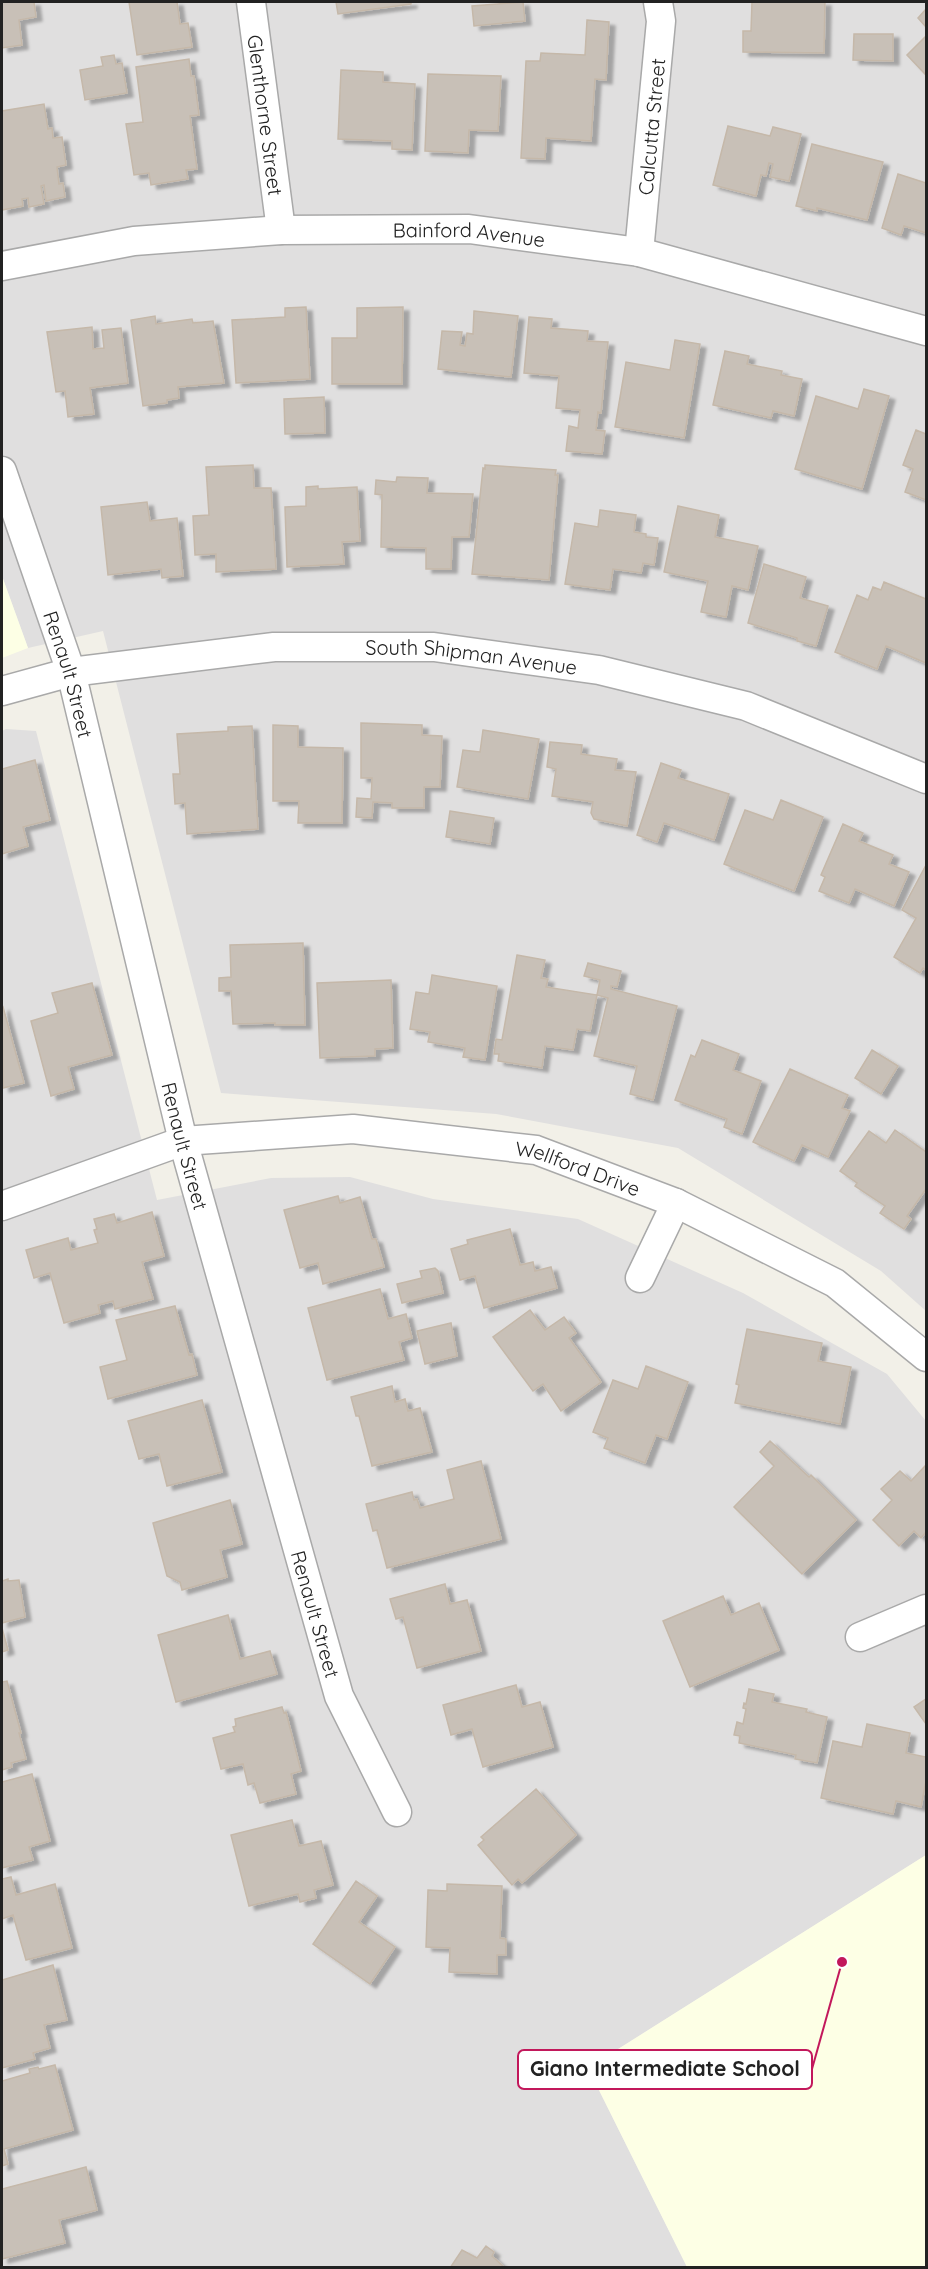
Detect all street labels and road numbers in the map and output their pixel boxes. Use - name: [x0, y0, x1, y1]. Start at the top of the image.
- street label: Glenthorne Street: [243, 33, 289, 197]
- street label: Calcutta Street: [632, 57, 670, 196]
- street label: Bainford Avenue: [393, 216, 547, 252]
- street label: Renault Street: [38, 607, 99, 740]
- street label: South Shipman Avenue: [365, 635, 579, 679]
- street label: Renault Street: [157, 1080, 214, 1213]
- street label: Wellford Drive: [514, 1135, 644, 1201]
- street label: Renault Street: [286, 1548, 346, 1681]

